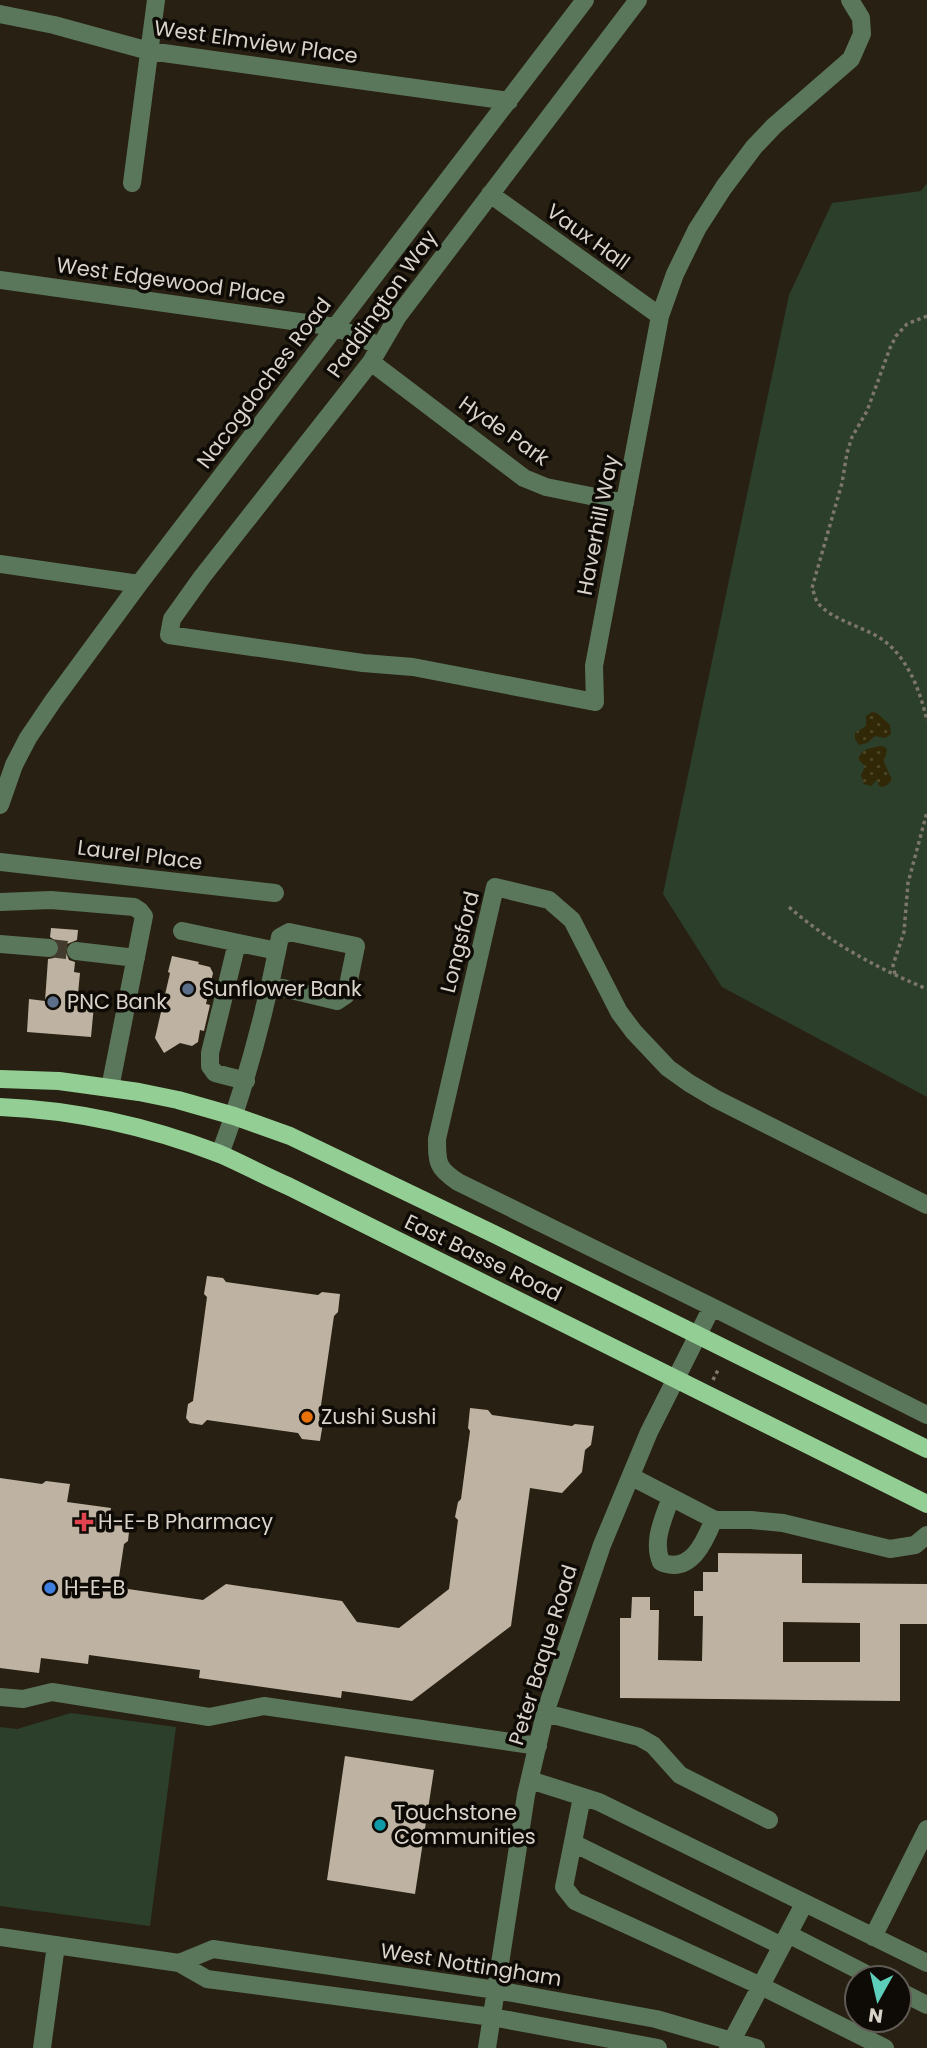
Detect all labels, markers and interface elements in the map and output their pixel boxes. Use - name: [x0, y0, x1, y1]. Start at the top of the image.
- street label: West Elmview Place: [152, 13, 360, 70]
- street label: Vaux Hall: [541, 196, 636, 277]
- street label: Paddington Way: [320, 224, 444, 383]
- street label: West Edgewood Place: [55, 250, 288, 311]
- street label: Nacogdoches Road: [190, 291, 338, 474]
- street label: Hyde Park: [453, 389, 555, 472]
- street label: Haverhill Way: [570, 452, 625, 598]
- street label: Laurel Place: [76, 832, 204, 877]
- street label: Longsford: [433, 888, 486, 996]
- place label: Sunflower Bank: [202, 974, 362, 1003]
- marker: Sunflower Bank: [180, 981, 196, 997]
- place label: PNC Bank: [67, 987, 167, 1016]
- marker: PNC Bank: [45, 994, 61, 1010]
- street label: East Basse Road: [400, 1207, 567, 1308]
- place label: Zushi Sushi: [321, 1402, 436, 1431]
- marker: Zushi Sushi: [299, 1409, 315, 1425]
- place label: H-E-B Pharmacy: [98, 1507, 273, 1536]
- marker: H-E-B Pharmacy: [76, 1514, 92, 1530]
- street label: Peter Baque Road: [501, 1561, 584, 1749]
- place label: H-E-B: [64, 1573, 125, 1602]
- marker: H-E-B: [42, 1580, 58, 1596]
- place label: Touchstone Communities: [394, 1798, 536, 1851]
- marker: Touchstone Communities: [372, 1817, 388, 1833]
- street label: West Nottingham: [378, 1936, 564, 1993]
- north arrow: [843, 1964, 913, 2034]
- text: N: [867, 2001, 885, 2030]

